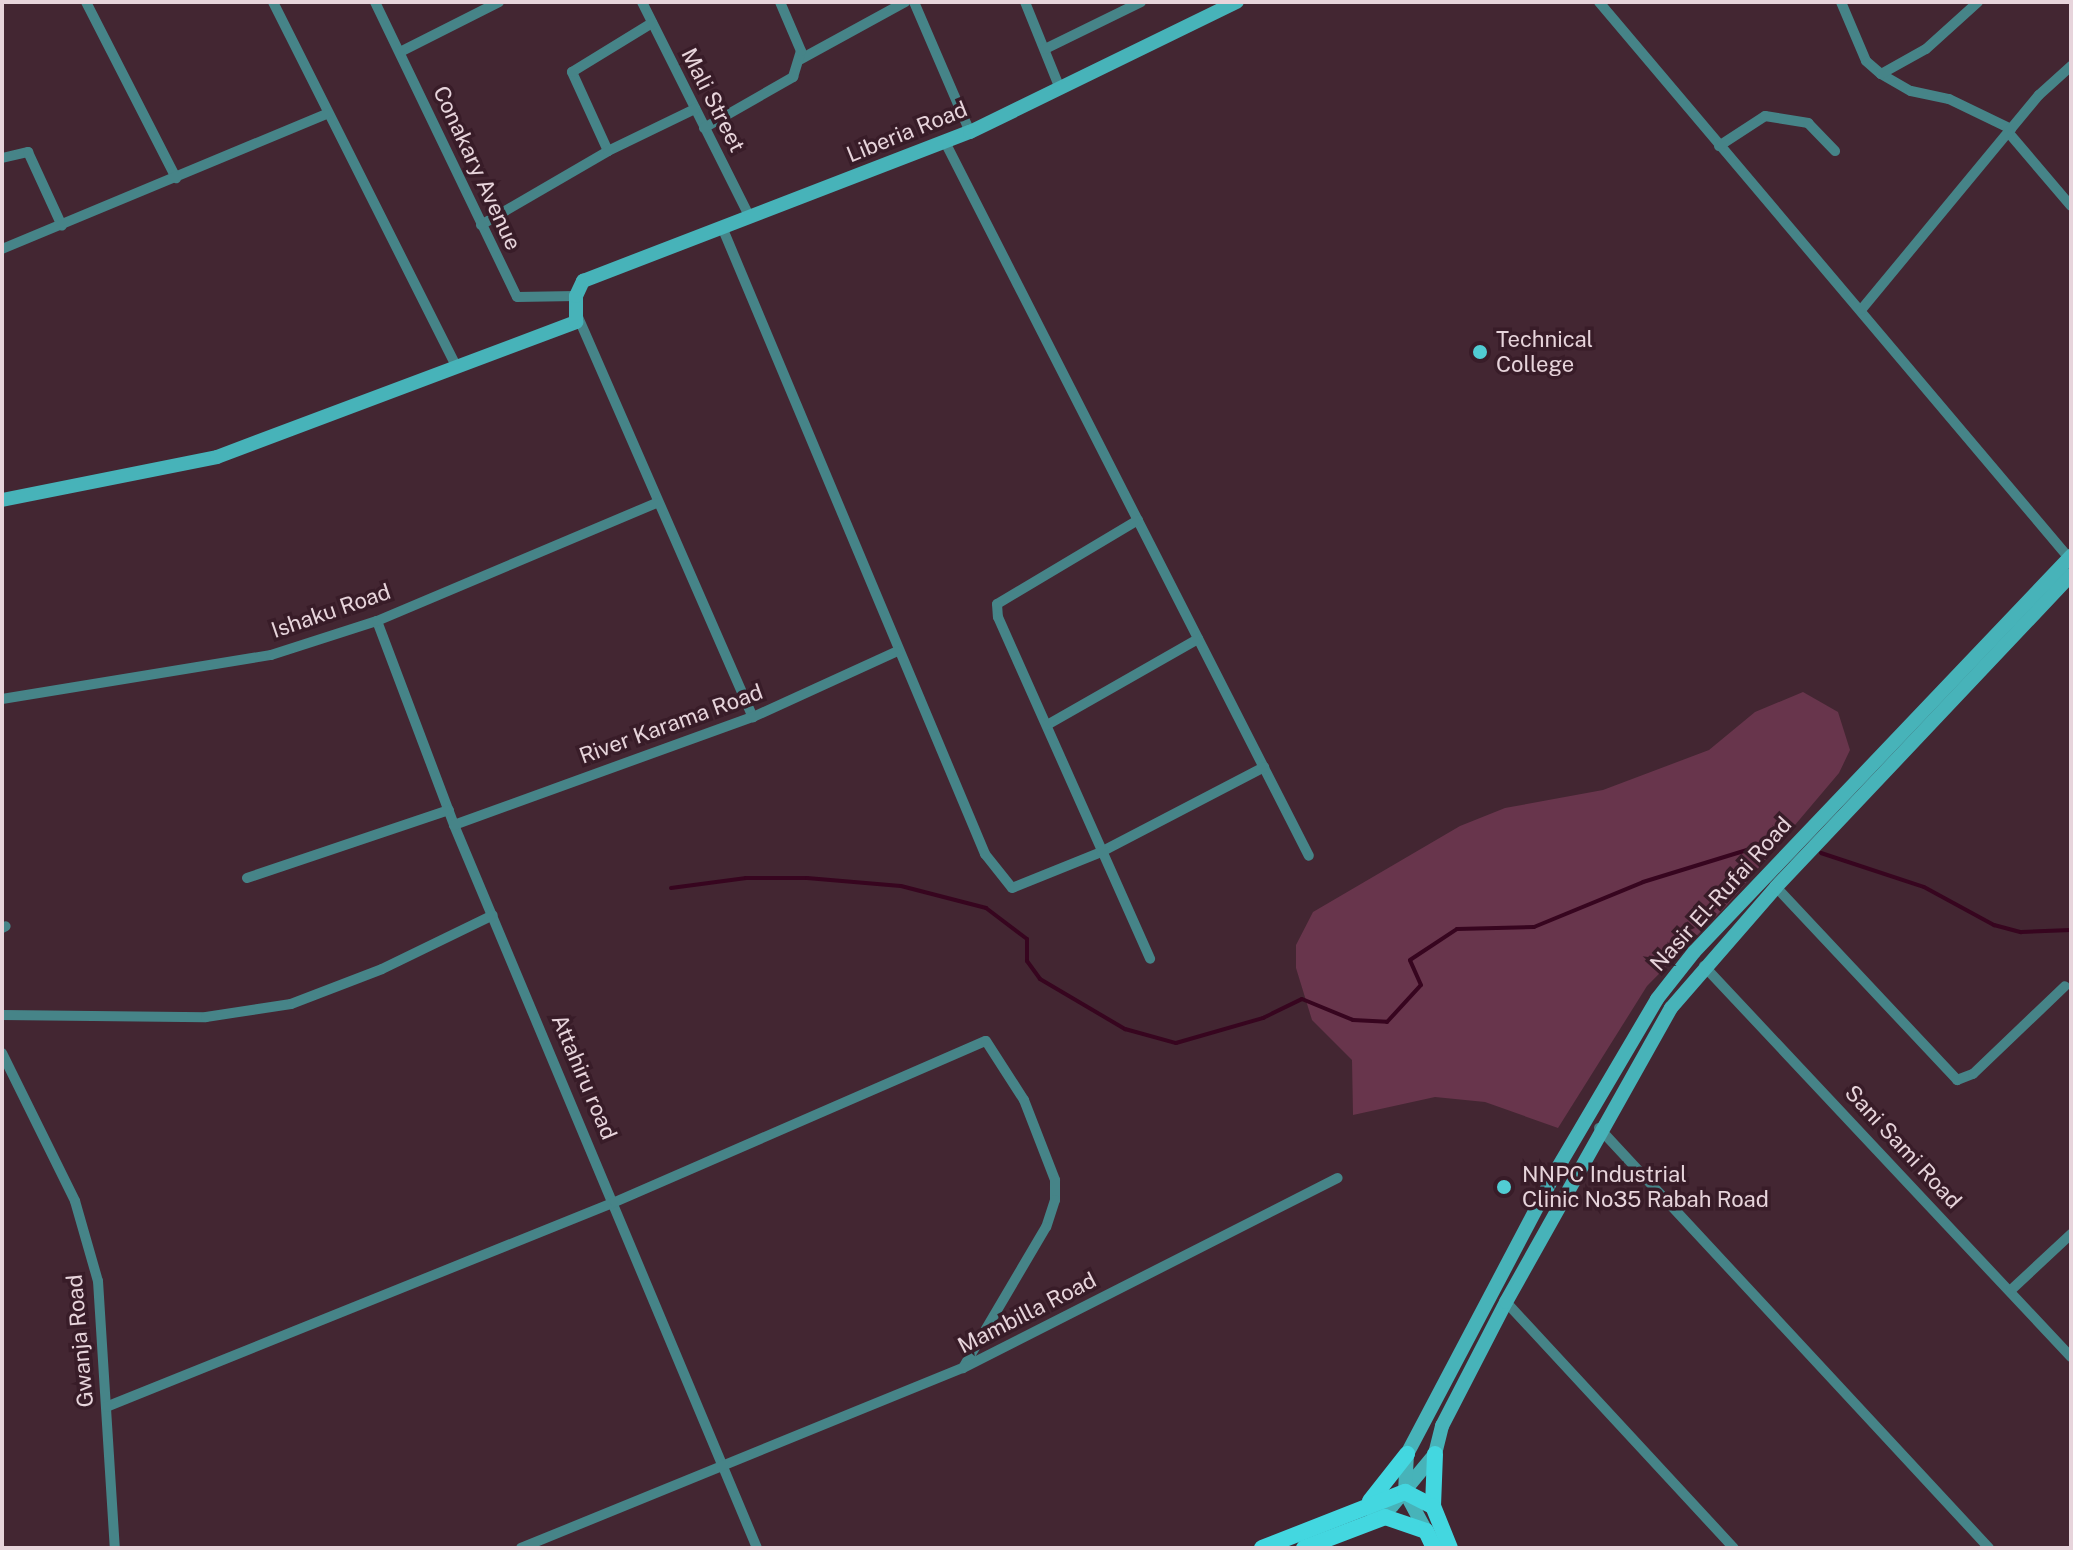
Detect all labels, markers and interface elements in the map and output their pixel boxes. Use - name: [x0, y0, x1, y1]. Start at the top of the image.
- street label: Mali Street: [676, 44, 750, 156]
- street label: Conakary Avenue: [427, 82, 527, 254]
- street label: Liberia Road: [843, 96, 971, 168]
- place label: Technical College: [1496, 326, 1593, 378]
- marker: Technical College: [1471, 343, 1489, 361]
- street label: Ishaku Road: [268, 578, 394, 644]
- street label: River Karama Road: [576, 679, 766, 769]
- street label: Nasir El-Rufai Road: [1645, 811, 1797, 977]
- street label: Attahiru road: [546, 1010, 622, 1144]
- street label: Sani Sami Road: [1839, 1080, 1967, 1214]
- place label: NNPC Industrial Clinic No35 Rabah Road: [1522, 1161, 1769, 1212]
- marker: NNPC Industrial Clinic No35 Rabah Road: [1493, 1176, 1515, 1198]
- street label: Mambilla Road: [953, 1267, 1101, 1359]
- street label: Gwanja Road: [61, 1273, 99, 1409]

